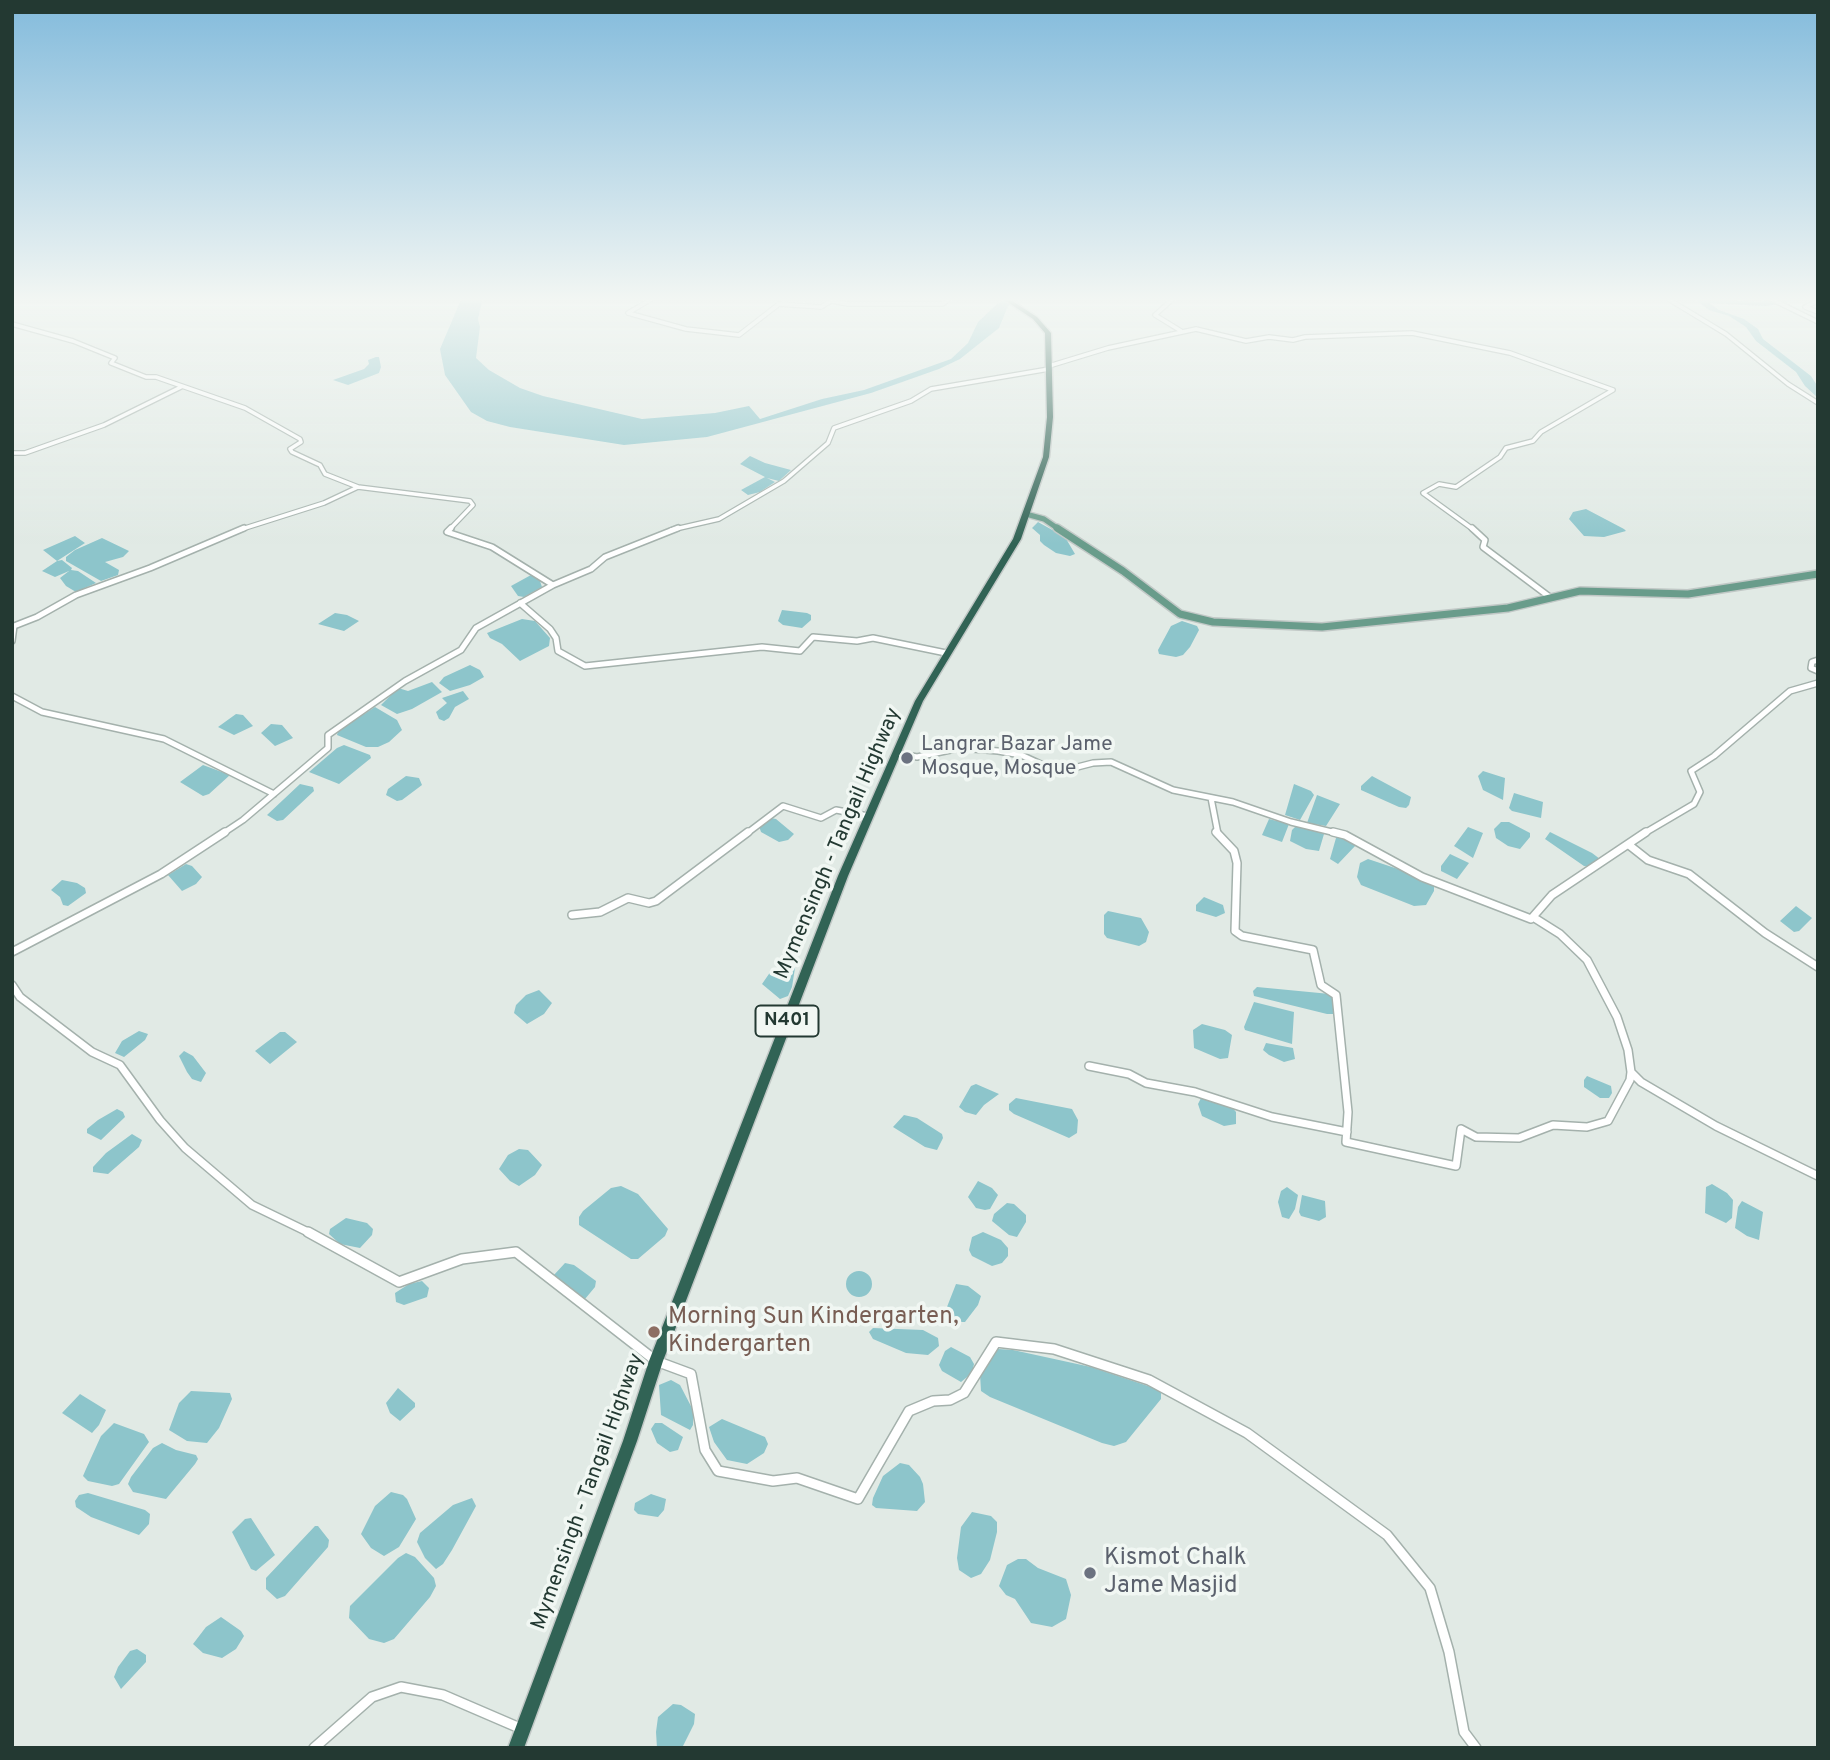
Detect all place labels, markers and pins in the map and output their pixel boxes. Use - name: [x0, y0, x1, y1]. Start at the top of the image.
- place label: Langrar Bazar Jame Mosque, Mosque: [921, 733, 1113, 783]
- marker: Langrar Bazar Jame Mosque, Mosque: [899, 750, 915, 766]
- place label: Morning Sun Kindergarten, Kindergarten: [668, 1304, 959, 1360]
- marker: Morning Sun Kindergarten, Kindergarten: [646, 1324, 662, 1340]
- place label: Kismot Chalk Jame Masjid: [1104, 1545, 1247, 1601]
- marker: Kismot Chalk Jame Masjid: [1082, 1565, 1098, 1581]

